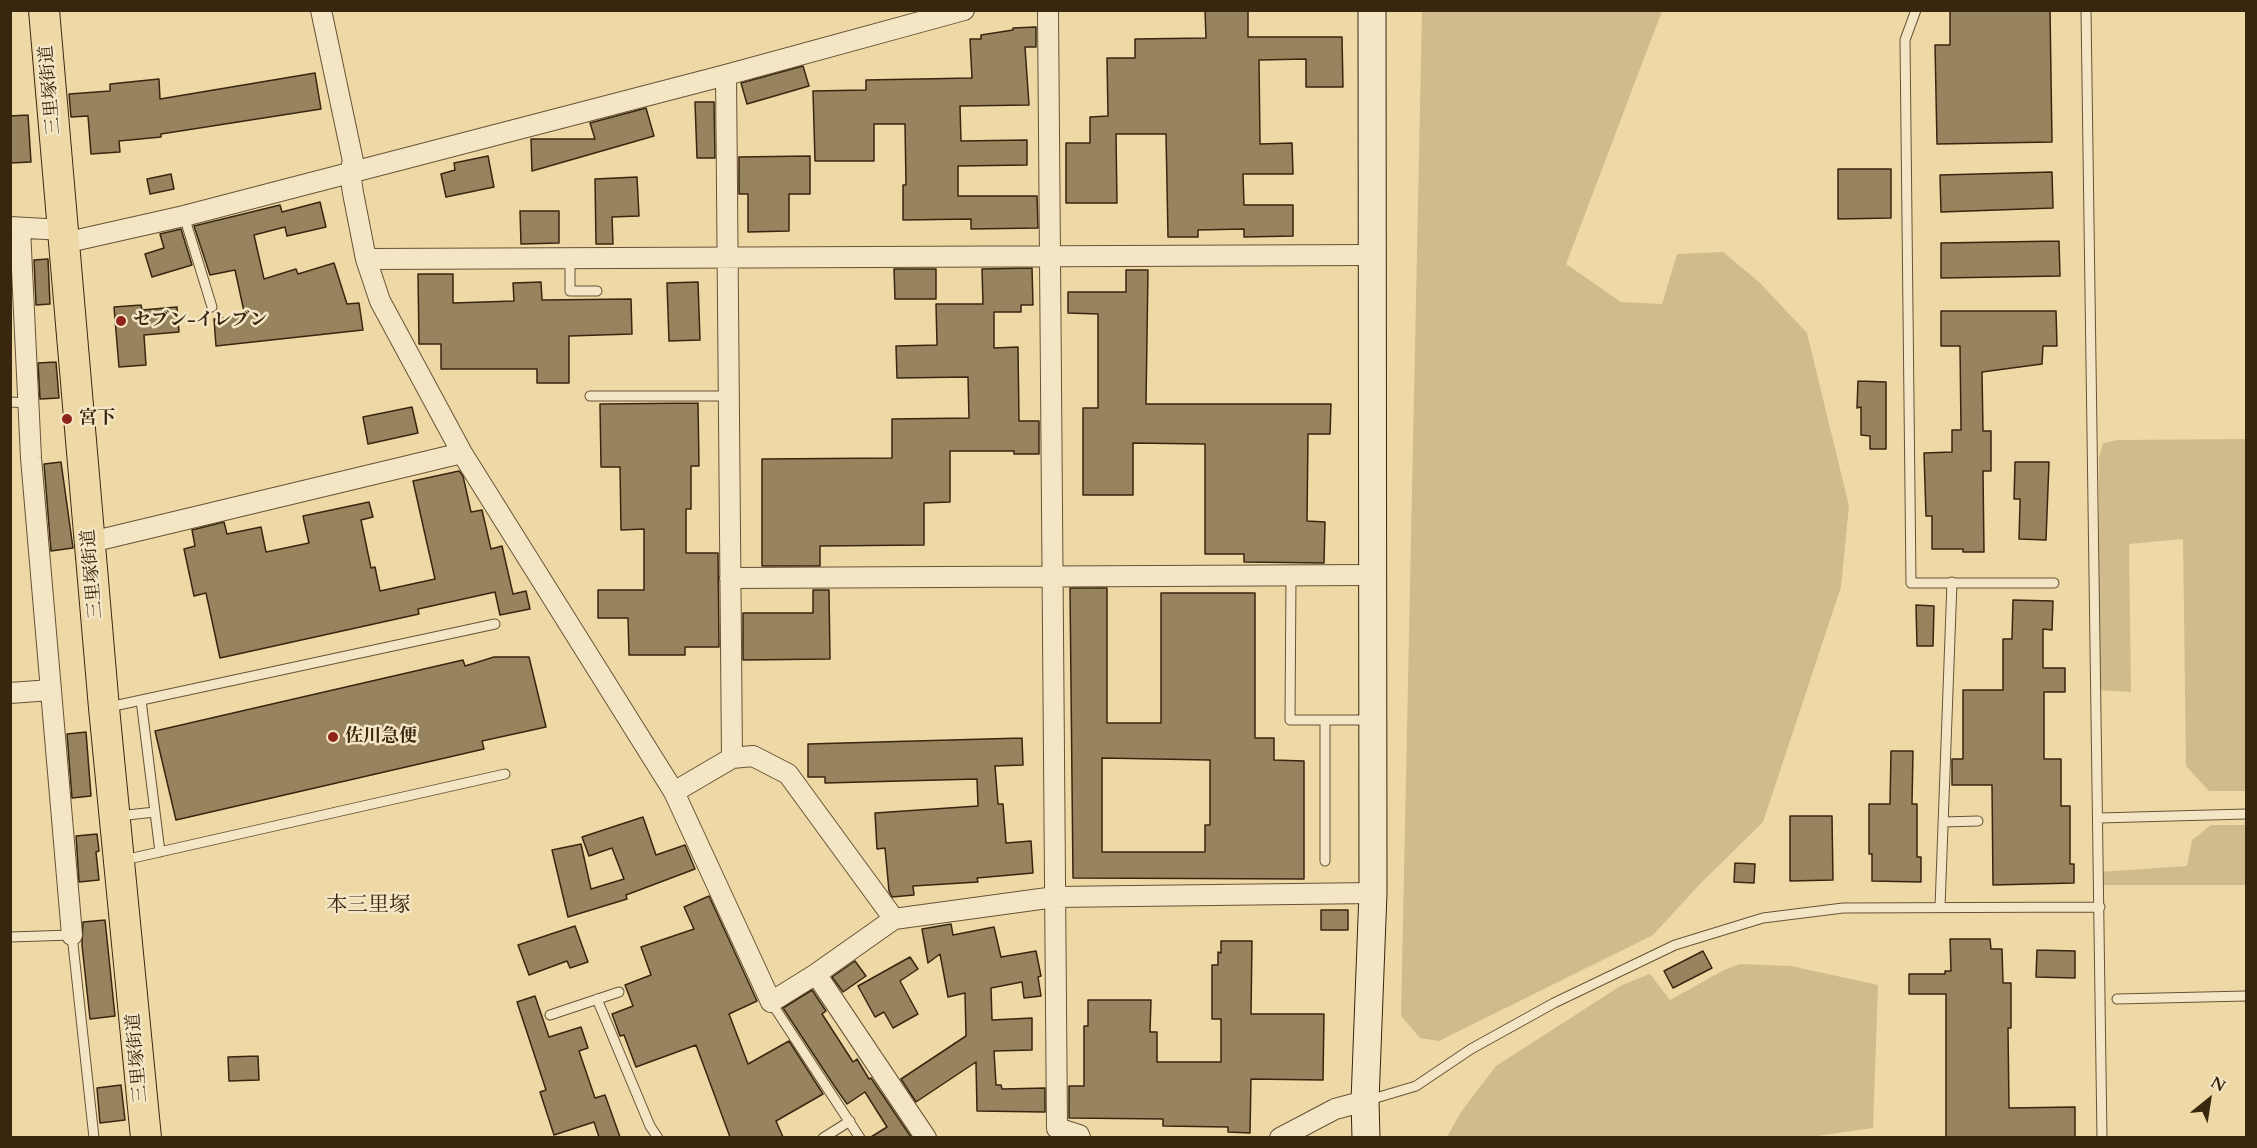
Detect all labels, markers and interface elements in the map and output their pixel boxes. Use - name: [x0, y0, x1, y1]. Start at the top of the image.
- street label: 三里塚街道: [36, 44, 66, 136]
- place label: セブン-イレブン: [133, 310, 268, 332]
- marker: セブン-イレブン: [114, 314, 128, 328]
- place label: 宮下: [79, 408, 115, 430]
- marker: 宮下: [60, 412, 74, 426]
- street label: 三里塚街道: [78, 528, 108, 620]
- place label: 佐川急便: [345, 726, 417, 748]
- marker: 佐川急便: [326, 730, 340, 744]
- district label: 本三里塚: [326, 893, 410, 919]
- street label: 三里塚街道: [123, 1012, 153, 1104]
- north arrow: [2179, 1070, 2239, 1130]
- text: N: [2206, 1071, 2230, 1097]

